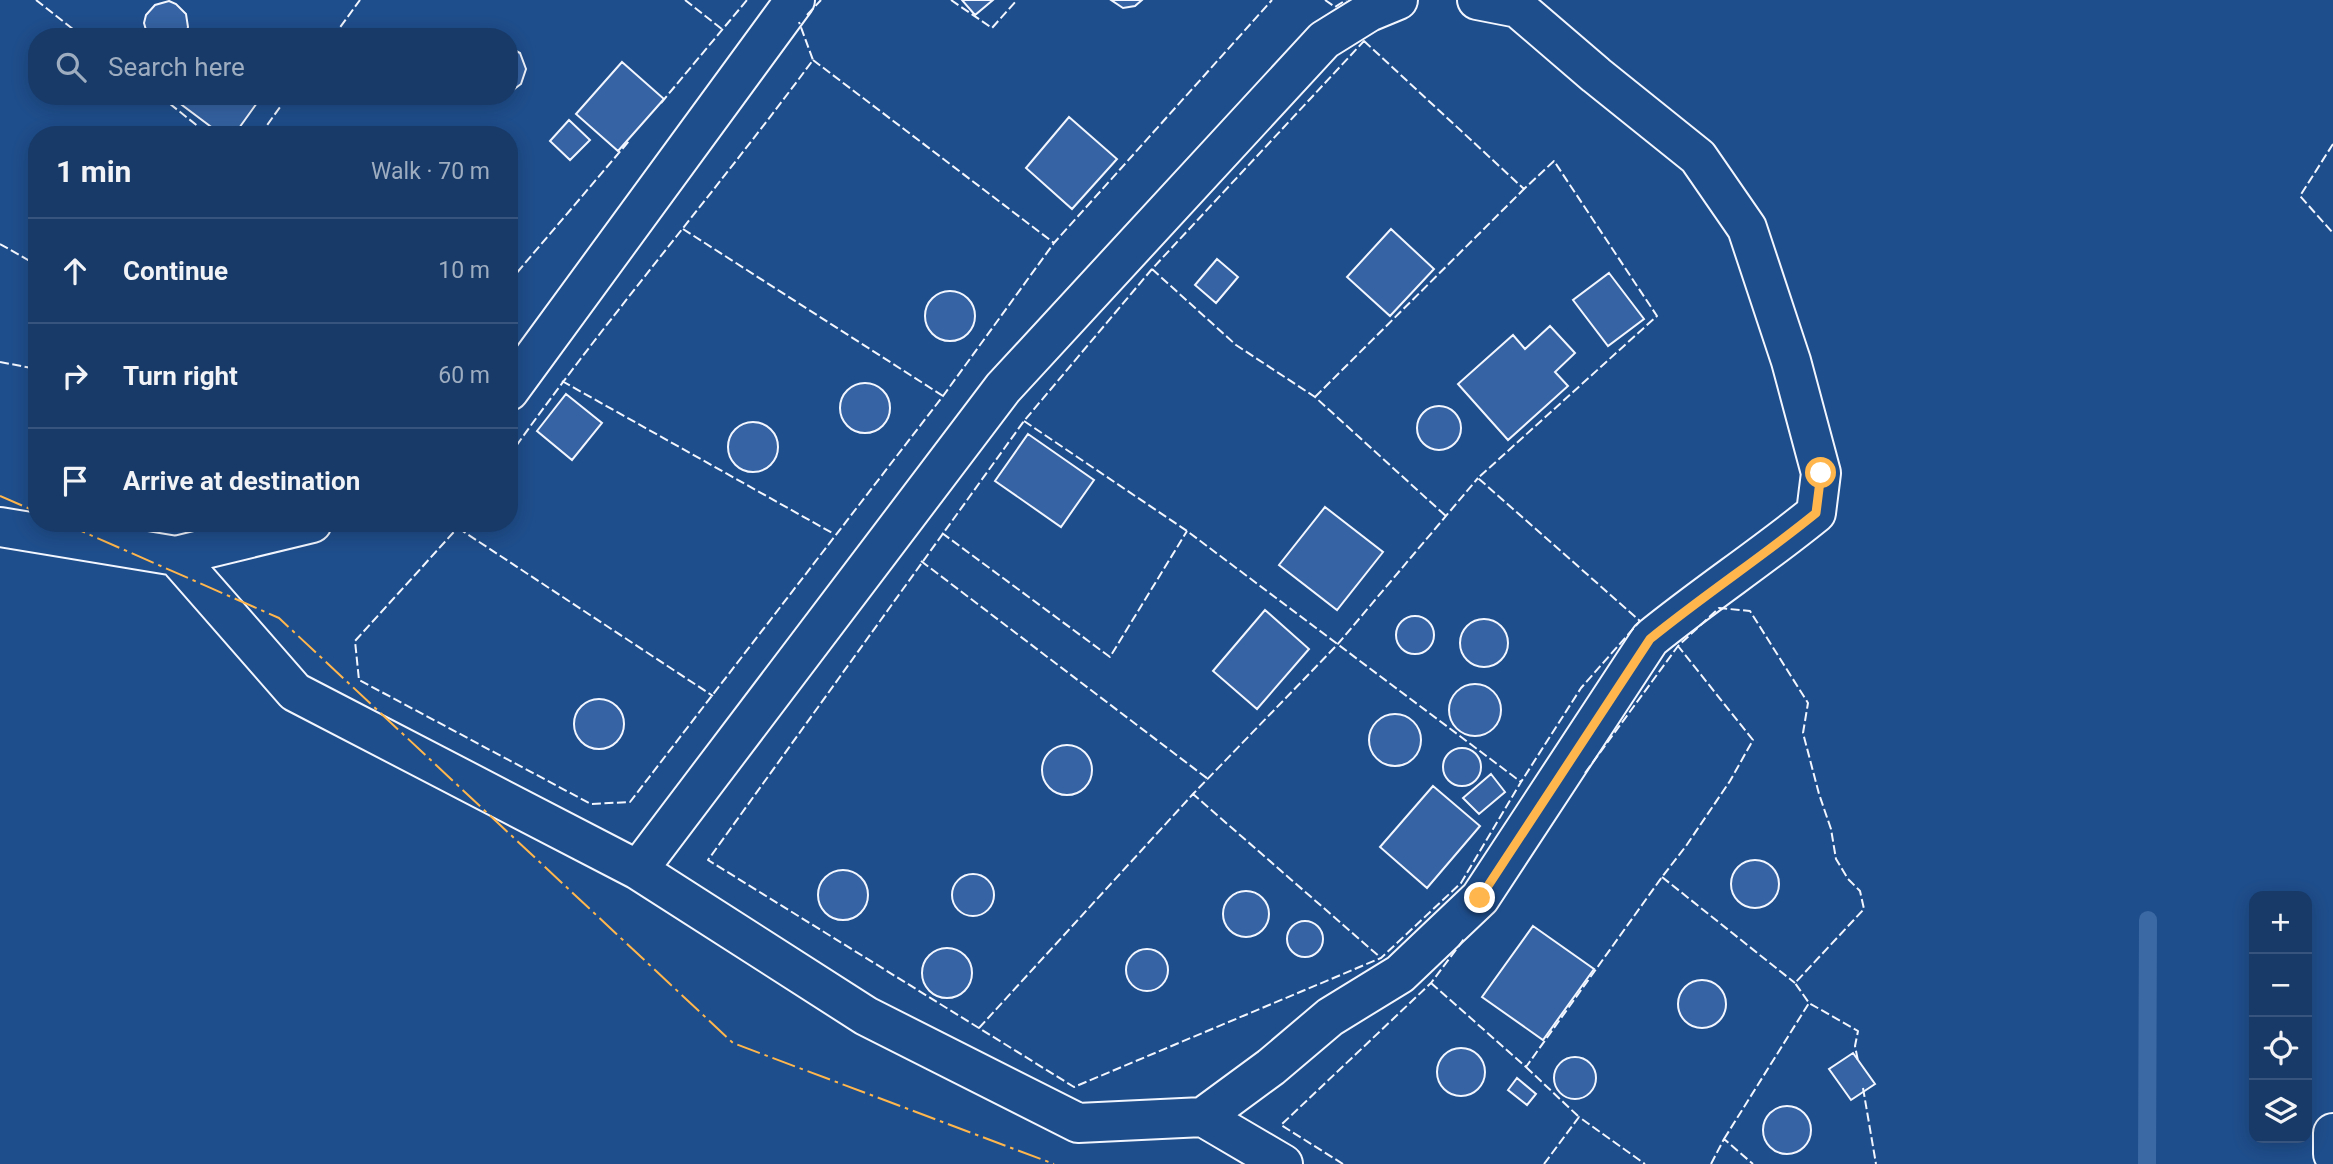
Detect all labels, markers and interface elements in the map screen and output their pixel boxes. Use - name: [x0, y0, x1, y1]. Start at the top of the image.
- search box: [28, 28, 518, 105]
- icon: search: [52, 48, 90, 86]
- text: Search here: [108, 52, 245, 82]
- text: 1 min: [56, 154, 131, 189]
- text: Walk · 70 m: [371, 158, 490, 185]
- icon: ahead: [56, 252, 94, 290]
- text: Continue: [123, 256, 228, 286]
- text: 10 m: [438, 257, 490, 284]
- icon: right: [56, 357, 94, 395]
- text: Turn right: [123, 361, 238, 391]
- text: 60 m: [438, 362, 490, 389]
- route start: [1805, 457, 1836, 488]
- icon: arrive: [56, 462, 94, 500]
- text: Arrive at destination: [123, 466, 360, 496]
- route end: [1464, 882, 1495, 913]
- map controls: [2249, 891, 2312, 1143]
- button: +: [2249, 891, 2312, 954]
- button: −: [2249, 954, 2312, 1017]
- button: locate: [2249, 1017, 2312, 1080]
- button: layers: [2249, 1080, 2312, 1143]

